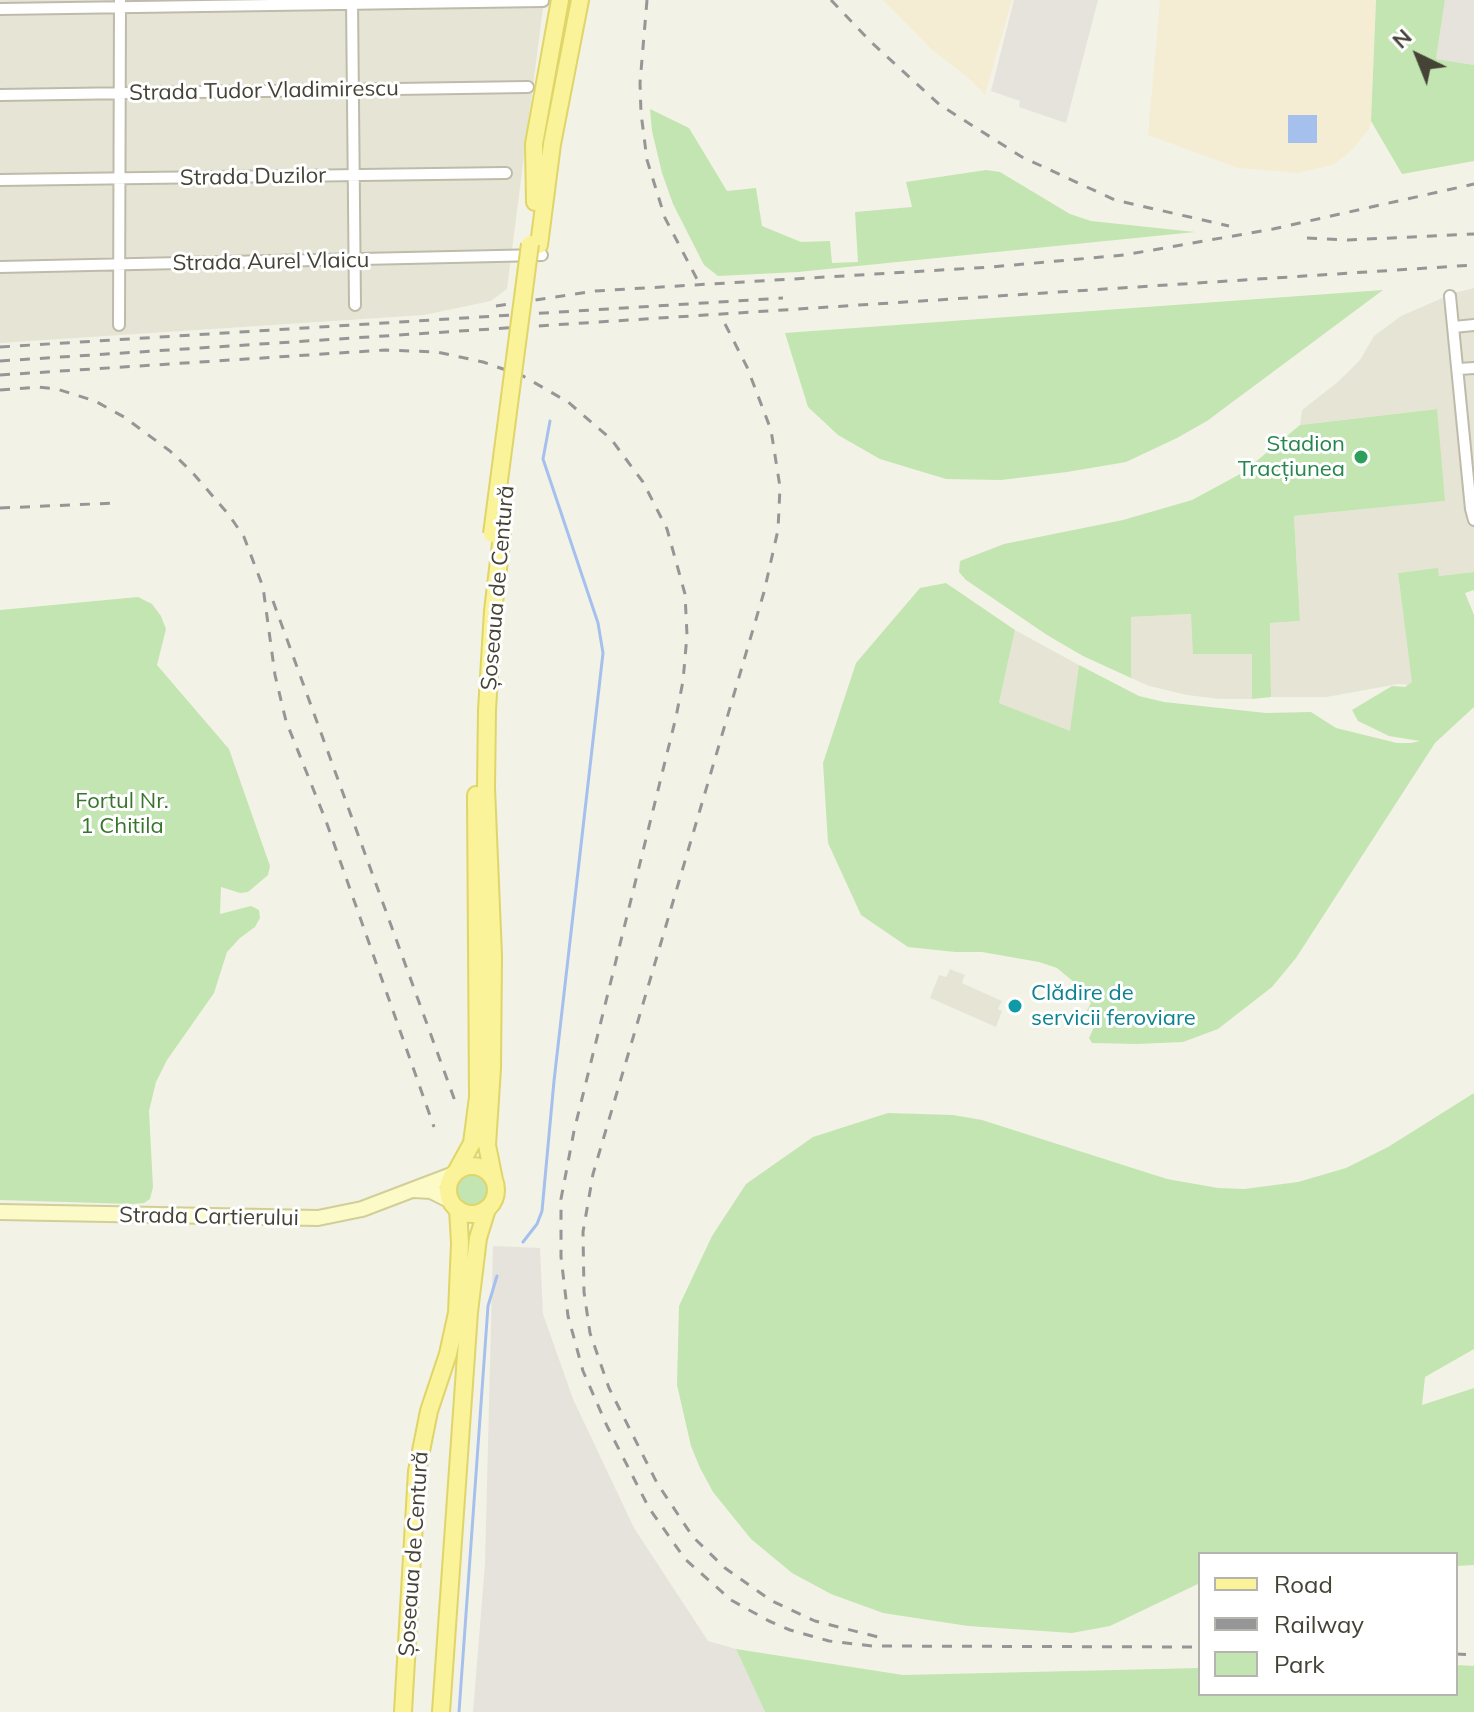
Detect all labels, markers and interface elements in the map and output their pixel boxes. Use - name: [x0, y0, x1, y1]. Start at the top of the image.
- north arrow: [1378, 16, 1458, 96]
- text: N: [1386, 23, 1417, 54]
- street label: Strada Tudor Vladimirescu: [129, 75, 399, 107]
- street label: Strada Duzilor: [180, 163, 326, 191]
- street label: Strada Aurel Vlaicu: [172, 247, 370, 277]
- place label: Stadion Tracțiunea: [1238, 431, 1345, 482]
- marker: Stadion Tracțiunea: [1352, 448, 1370, 466]
- street label: Șoseaua de Centură: [476, 484, 520, 692]
- park label: Fortul Nr. 1 Chitila: [75, 788, 169, 840]
- place label: Clădire de servicii feroviare: [1031, 980, 1196, 1032]
- marker: Clădire de servicii feroviare: [1006, 997, 1024, 1015]
- street label: Strada Cartierului: [119, 1202, 299, 1232]
- street label: Șoseaua de Centură: [394, 1451, 434, 1657]
- legend: [1198, 1552, 1458, 1696]
- text: Road: [1274, 1569, 1333, 1599]
- text: Railway: [1274, 1609, 1364, 1639]
- text: Park: [1274, 1649, 1325, 1679]

